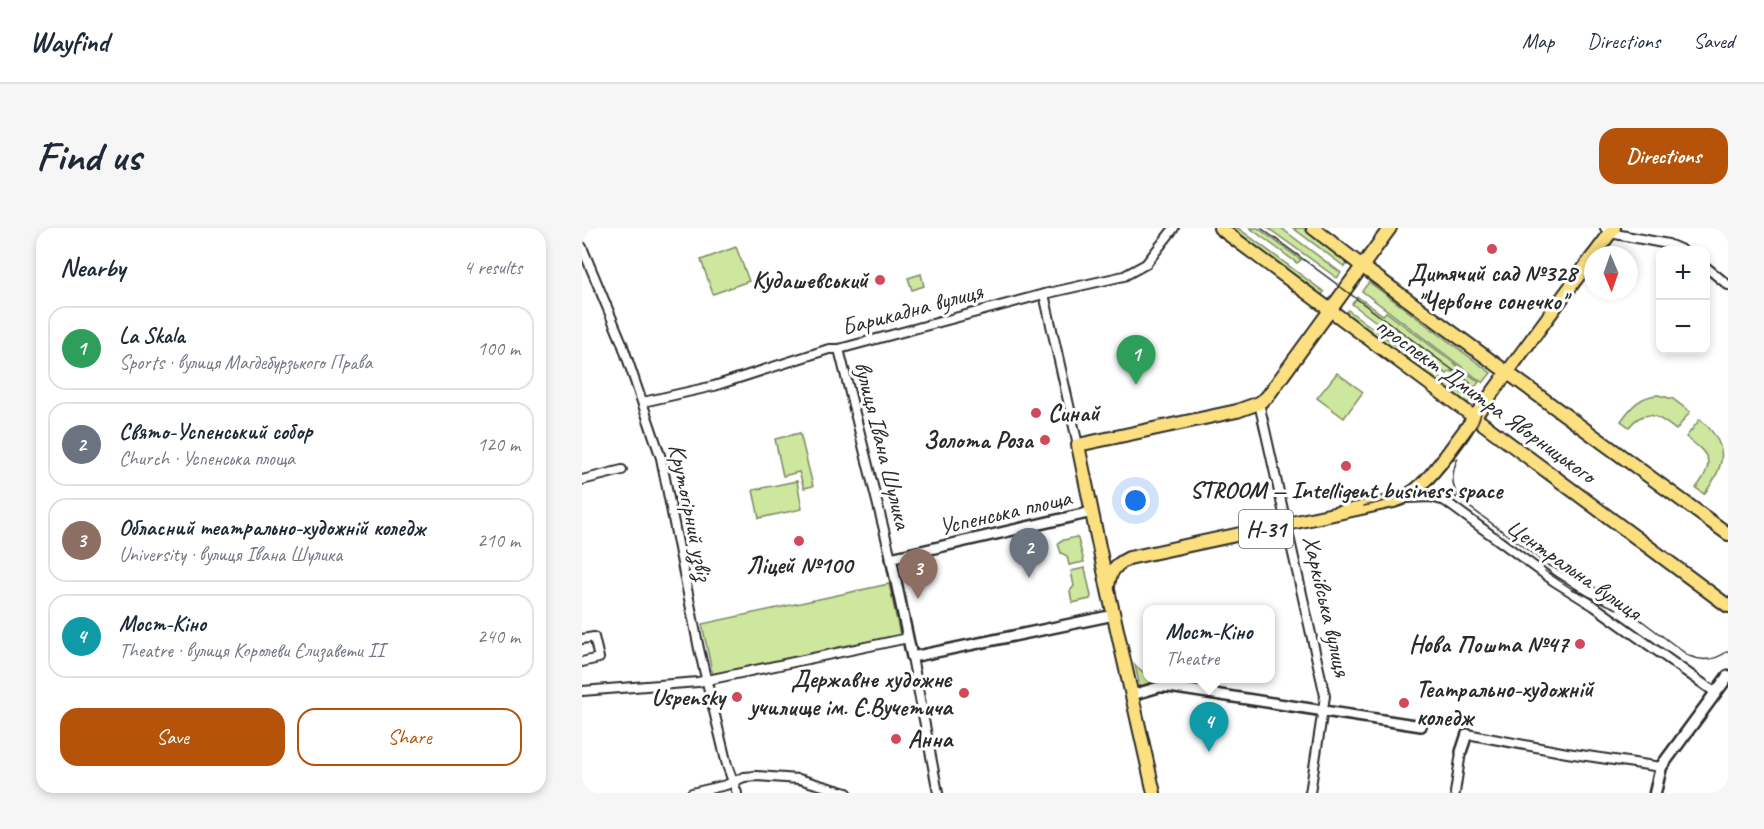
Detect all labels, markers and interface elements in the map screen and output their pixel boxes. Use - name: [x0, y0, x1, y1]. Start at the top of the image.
- text: Wayfind: [30, 24, 109, 59]
- text: Map: [1522, 28, 1554, 54]
- text: Directions: [1587, 28, 1660, 54]
- text: Saved: [1693, 28, 1734, 54]
- button: Directions: [1599, 128, 1728, 184]
- text: Find us: [36, 130, 141, 183]
- marker: Дитячий сад №328 "Червоне сонечко": [1485, 242, 1499, 256]
- north arrow: [1584, 246, 1638, 300]
- map controls: [1656, 246, 1710, 354]
- button: +: [1656, 246, 1710, 300]
- text: Nearby: [60, 251, 125, 284]
- text: 4 results: [463, 255, 522, 280]
- place label: Дитячий сад №328 "Червоне сонечко": [1407, 258, 1580, 316]
- place label: Кудашевський: [752, 265, 870, 295]
- marker: Кудашевський: [873, 273, 887, 287]
- street label: Барикадна вулиця: [838, 275, 987, 342]
- button: −: [1656, 300, 1710, 354]
- street label: проспект Дмитра Яворницького: [1370, 310, 1604, 491]
- text: La Skala: [119, 322, 185, 350]
- text: 1: [77, 336, 86, 361]
- text: 100 m: [477, 336, 520, 361]
- pin: 1: [1116, 336, 1156, 385]
- text: Sports · вулиця Магдебурзького Права: [119, 350, 372, 375]
- street label: вулиця Івана Шулика: [848, 358, 919, 533]
- place label: Синай: [1048, 398, 1101, 428]
- marker: Синай: [1029, 406, 1043, 420]
- text: Свято-Успенський собор: [119, 418, 313, 446]
- place label: Золота Роза: [923, 425, 1034, 455]
- text: 2: [77, 432, 86, 457]
- text: 120 m: [477, 432, 520, 457]
- marker: Золота Роза: [1038, 433, 1052, 447]
- street label: Крутогірний узвіз: [661, 441, 721, 586]
- text: Church · Успенська площа: [119, 446, 295, 471]
- marker: STROOM — Intelligent business space: [1339, 459, 1353, 473]
- place label: STROOM — Intelligent business space: [1190, 475, 1504, 505]
- street label: Успенська площа: [936, 482, 1075, 542]
- your location: [1121, 486, 1150, 515]
- road number: Н-31: [1239, 510, 1293, 548]
- street label: Центральна вулиця: [1501, 511, 1649, 628]
- text: Обласний театрально-художній коледж: [119, 514, 425, 542]
- text: 3: [77, 528, 86, 553]
- text: 210 m: [477, 528, 520, 553]
- pin: 2: [1010, 528, 1048, 578]
- street label: Харківська вулиця: [1296, 533, 1358, 681]
- marker: Ліцей №100: [792, 534, 806, 548]
- text: University · вулиця Івана Шулика: [119, 542, 342, 567]
- place label: Ліцей №100: [746, 550, 854, 580]
- pin: 3: [898, 550, 938, 599]
- popup: [1143, 605, 1275, 683]
- text: Мост-Кіно: [119, 610, 206, 638]
- text: Мост-Кіно: [1166, 618, 1252, 646]
- text: 4: [77, 624, 86, 649]
- text: 240 m: [477, 624, 520, 649]
- place label: Нова Пошта №47: [1409, 629, 1570, 659]
- marker: Нова Пошта №47: [1573, 637, 1587, 651]
- text: Theatre · вулиця Королеви Єлизавети ІІ: [119, 638, 384, 663]
- text: Theatre: [1166, 646, 1219, 671]
- place label: Державне художнє училище ім. Є.Вучетича: [747, 664, 954, 722]
- place label: Театрально-художній коледж: [1416, 674, 1595, 732]
- place label: Uspensky: [651, 682, 728, 712]
- marker: Державне художнє училище ім. Є.Вучетича: [957, 686, 971, 700]
- marker: Uspensky: [730, 690, 744, 704]
- marker: Театрально-художній коледж: [1397, 696, 1411, 710]
- pin: 4: [1190, 702, 1228, 752]
- button: Save: [60, 708, 285, 766]
- button: Share: [297, 708, 522, 766]
- place label: Анна: [908, 724, 955, 754]
- marker: Анна: [889, 732, 903, 746]

